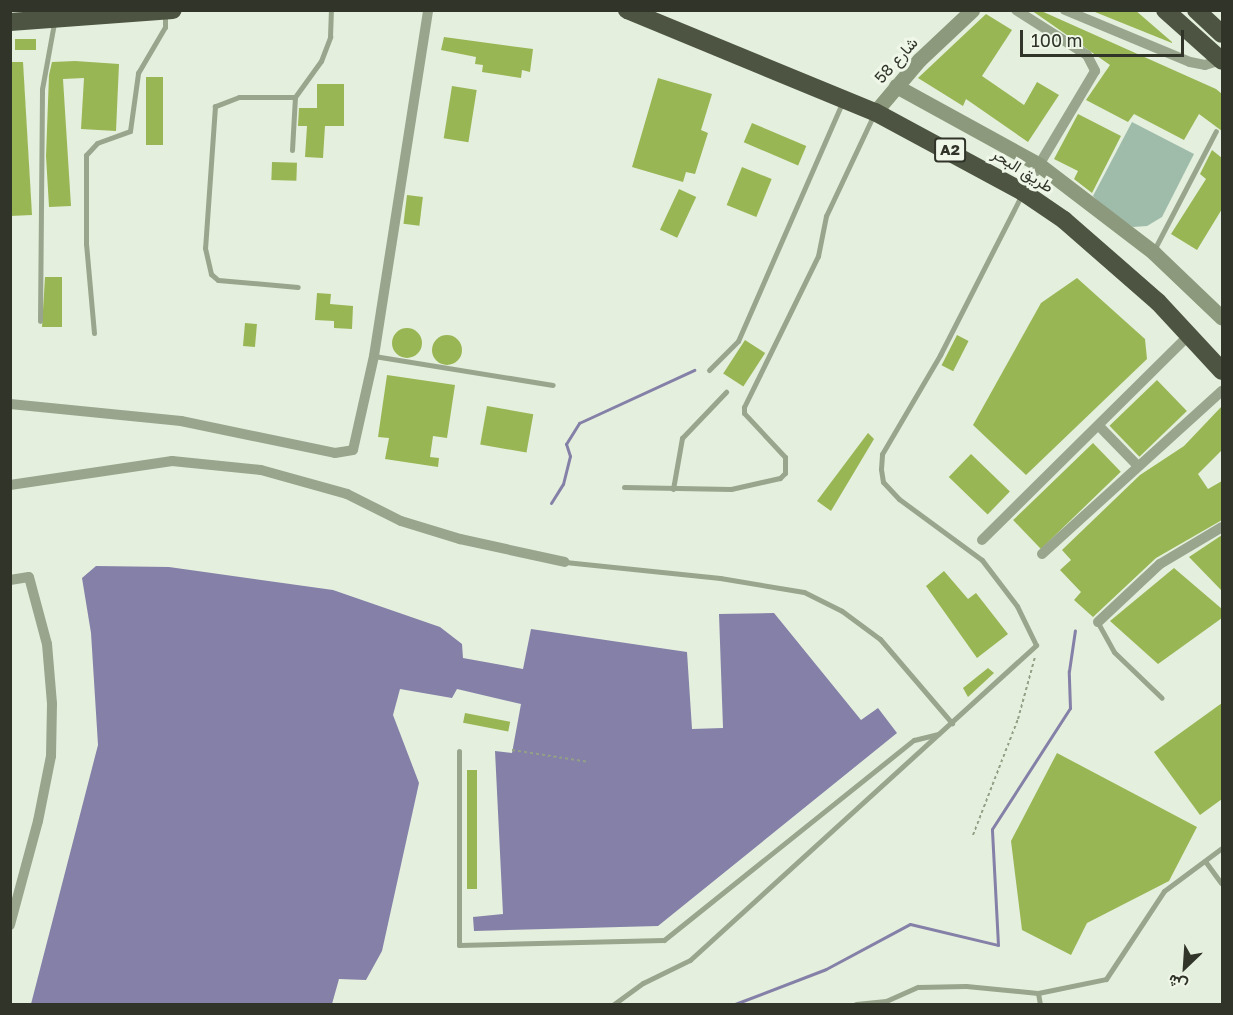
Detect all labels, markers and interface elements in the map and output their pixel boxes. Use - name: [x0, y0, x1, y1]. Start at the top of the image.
- scale bar: [1023, 18, 1186, 56]
- text: 100 m: [1031, 29, 1082, 51]
- street label: شارع 58: [870, 33, 922, 87]
- road number: A2: [934, 138, 966, 162]
- street label: طريق البحر: [989, 144, 1057, 196]
- north arrow: [1155, 937, 1215, 997]
- text: ش: [1164, 970, 1190, 996]

